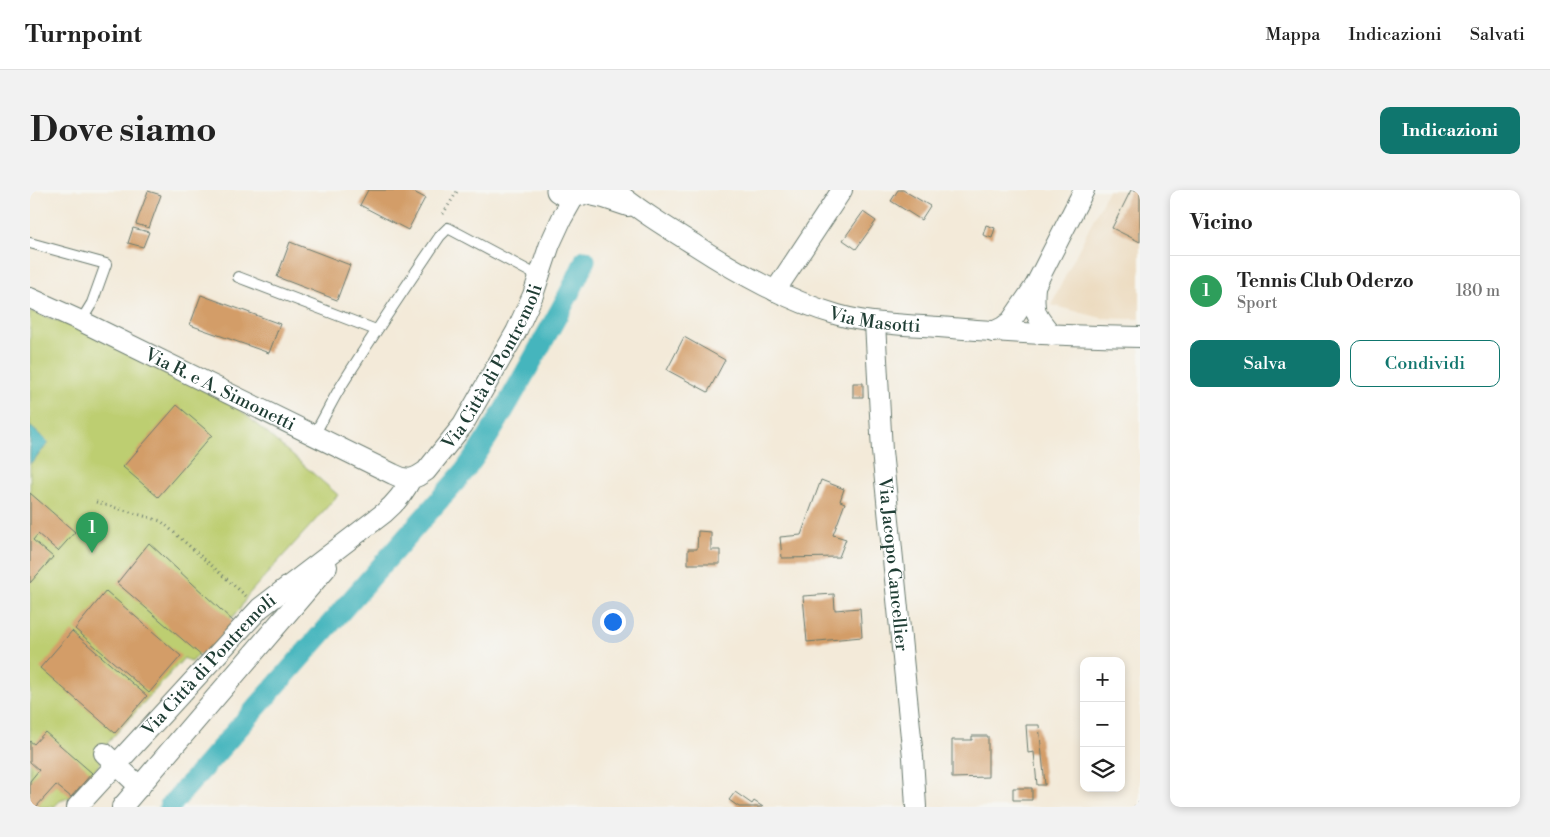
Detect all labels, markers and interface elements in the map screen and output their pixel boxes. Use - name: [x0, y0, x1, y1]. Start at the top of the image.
- text: Turnpoint: [25, 20, 142, 50]
- text: Mappa: [1266, 23, 1320, 46]
- text: Indicazioni: [1348, 23, 1442, 46]
- text: Salvati: [1470, 23, 1525, 46]
- button: Indicazioni: [1380, 107, 1520, 154]
- text: Dove siamo: [30, 109, 217, 152]
- text: Vicino: [1190, 210, 1253, 236]
- text: Tennis Club Oderzo: [1237, 269, 1414, 293]
- street label: Via Città di Pontremoli: [436, 281, 547, 455]
- text: 1: [1202, 281, 1210, 301]
- text: 180 m: [1456, 281, 1500, 301]
- text: Sport: [1237, 293, 1277, 313]
- street label: Via Masotti: [825, 301, 921, 337]
- button: Salva: [1190, 340, 1340, 387]
- button: Condividi: [1350, 340, 1500, 387]
- street label: Via R. e A. Simonetti: [140, 342, 299, 436]
- street label: Via Jacopo Cancellier: [873, 475, 914, 653]
- pin: 1: [76, 512, 108, 553]
- street label: Via Città di Pontremoli: [136, 588, 281, 741]
- your location: [600, 609, 626, 635]
- map controls: [1080, 657, 1125, 792]
- button: +: [1080, 657, 1125, 702]
- button: −: [1080, 702, 1125, 747]
- button: layers: [1080, 747, 1125, 792]

